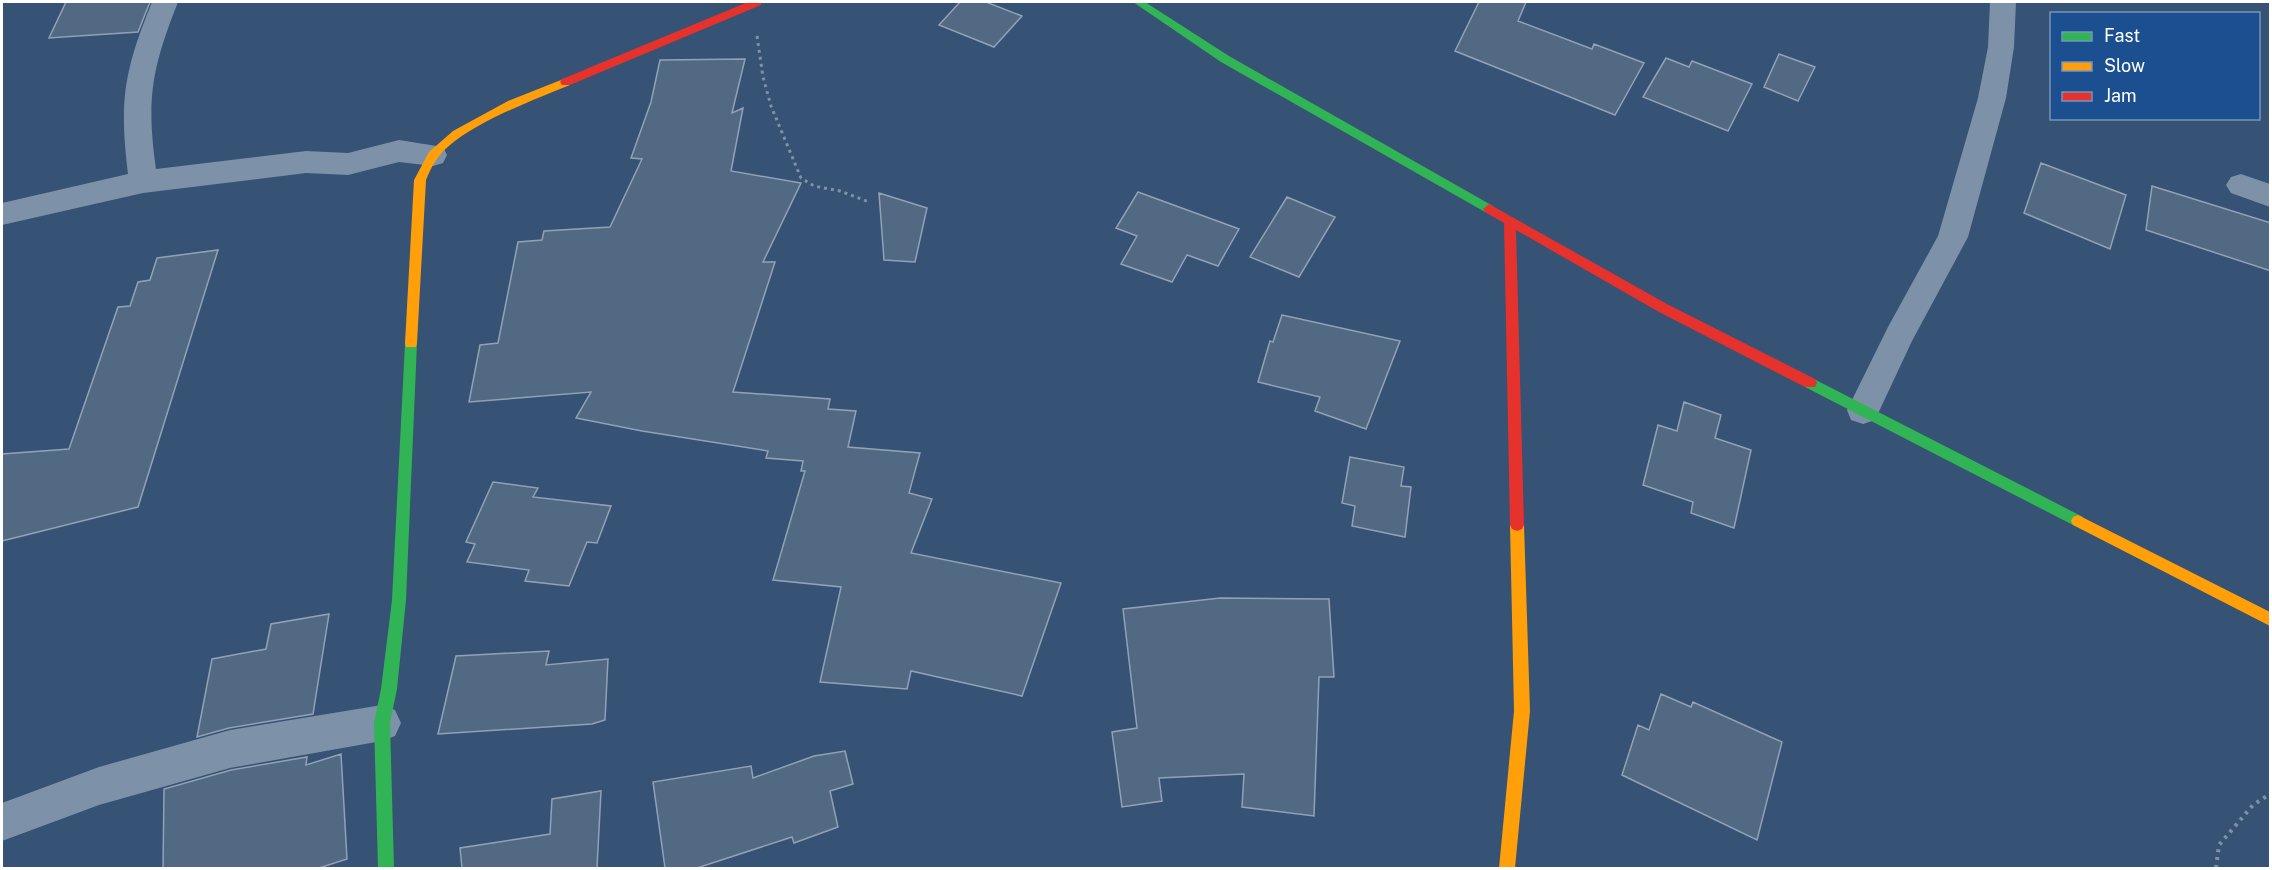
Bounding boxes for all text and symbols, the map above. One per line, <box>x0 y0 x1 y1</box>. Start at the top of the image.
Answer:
legend <box>2050 12 2260 120</box>
text: Fast <box>2104 25 2140 46</box>
text: Slow <box>2104 55 2145 76</box>
text: Jam <box>2104 85 2137 106</box>

